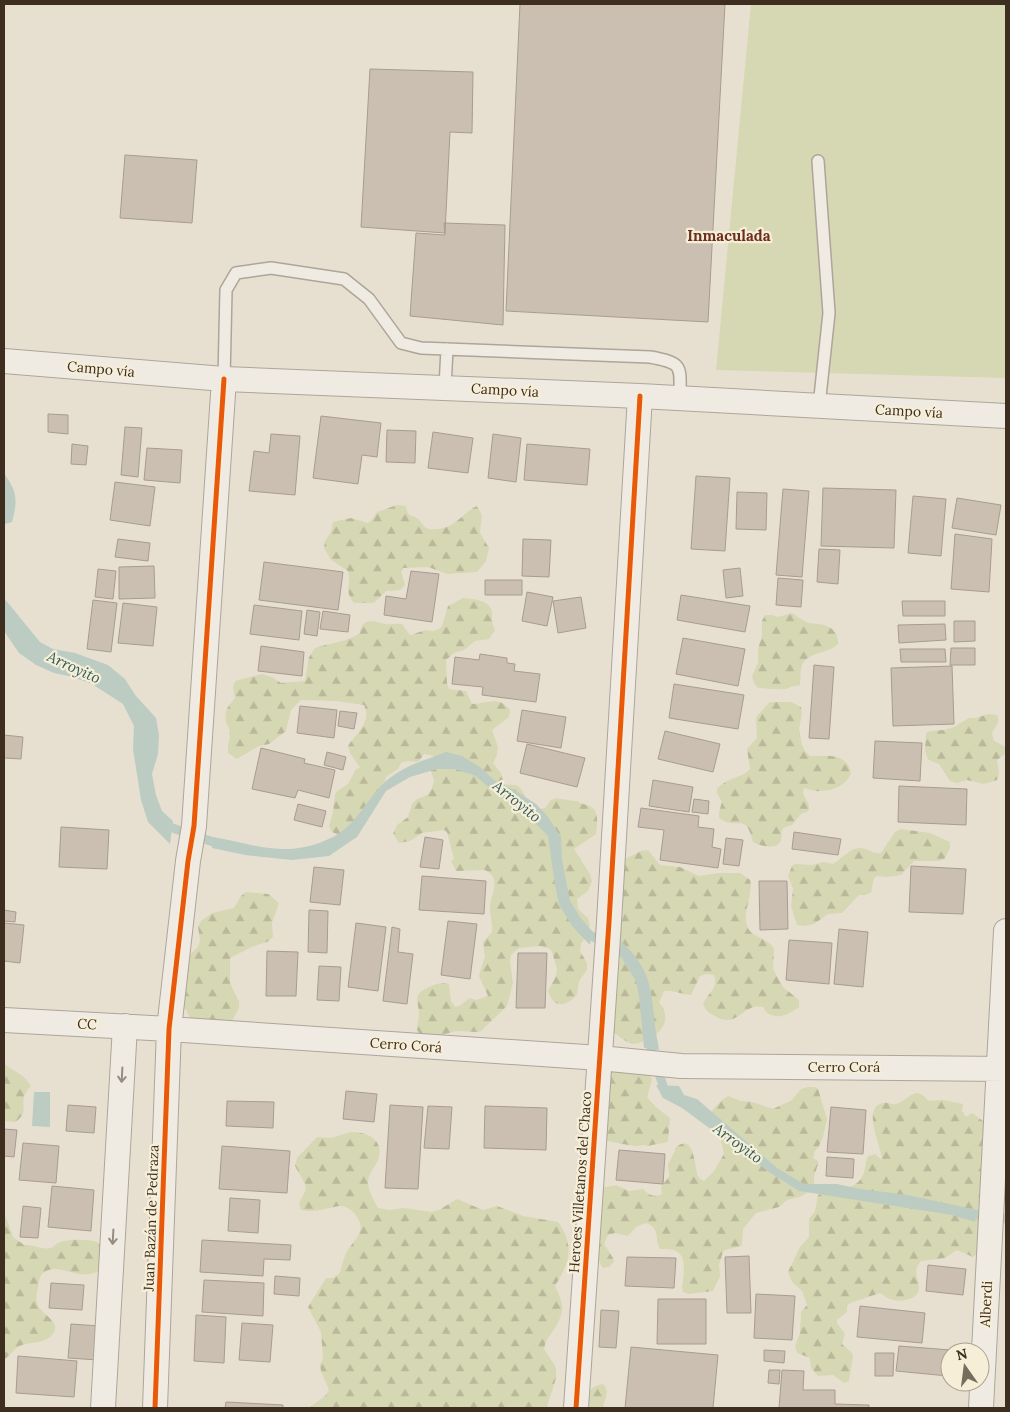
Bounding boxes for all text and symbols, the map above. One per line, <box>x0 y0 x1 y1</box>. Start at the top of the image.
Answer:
district label: Inmaculada <box>687 226 771 245</box>
street label: Campo vía <box>66 357 136 381</box>
street label: Campo vía <box>471 379 539 401</box>
street label: Campo vía <box>875 400 943 422</box>
water label: Arroyito <box>43 646 104 688</box>
water label: Arroyito <box>488 775 545 826</box>
street label: CC <box>77 1015 97 1034</box>
street label: Cerro Corá <box>369 1033 443 1057</box>
street label: Cerro Corá <box>808 1058 880 1076</box>
one-way arrow <box>117 1067 126 1083</box>
street label: Heroes Villetanos del Chaco <box>565 1091 595 1273</box>
water label: Arroyito <box>709 1118 767 1167</box>
street label: Juan Bazán de Pedraza <box>139 1144 163 1293</box>
one-way arrow <box>108 1229 117 1245</box>
street label: Alberdi <box>976 1280 996 1329</box>
north arrow <box>940 1342 990 1392</box>
text: N <box>954 1344 969 1364</box>

